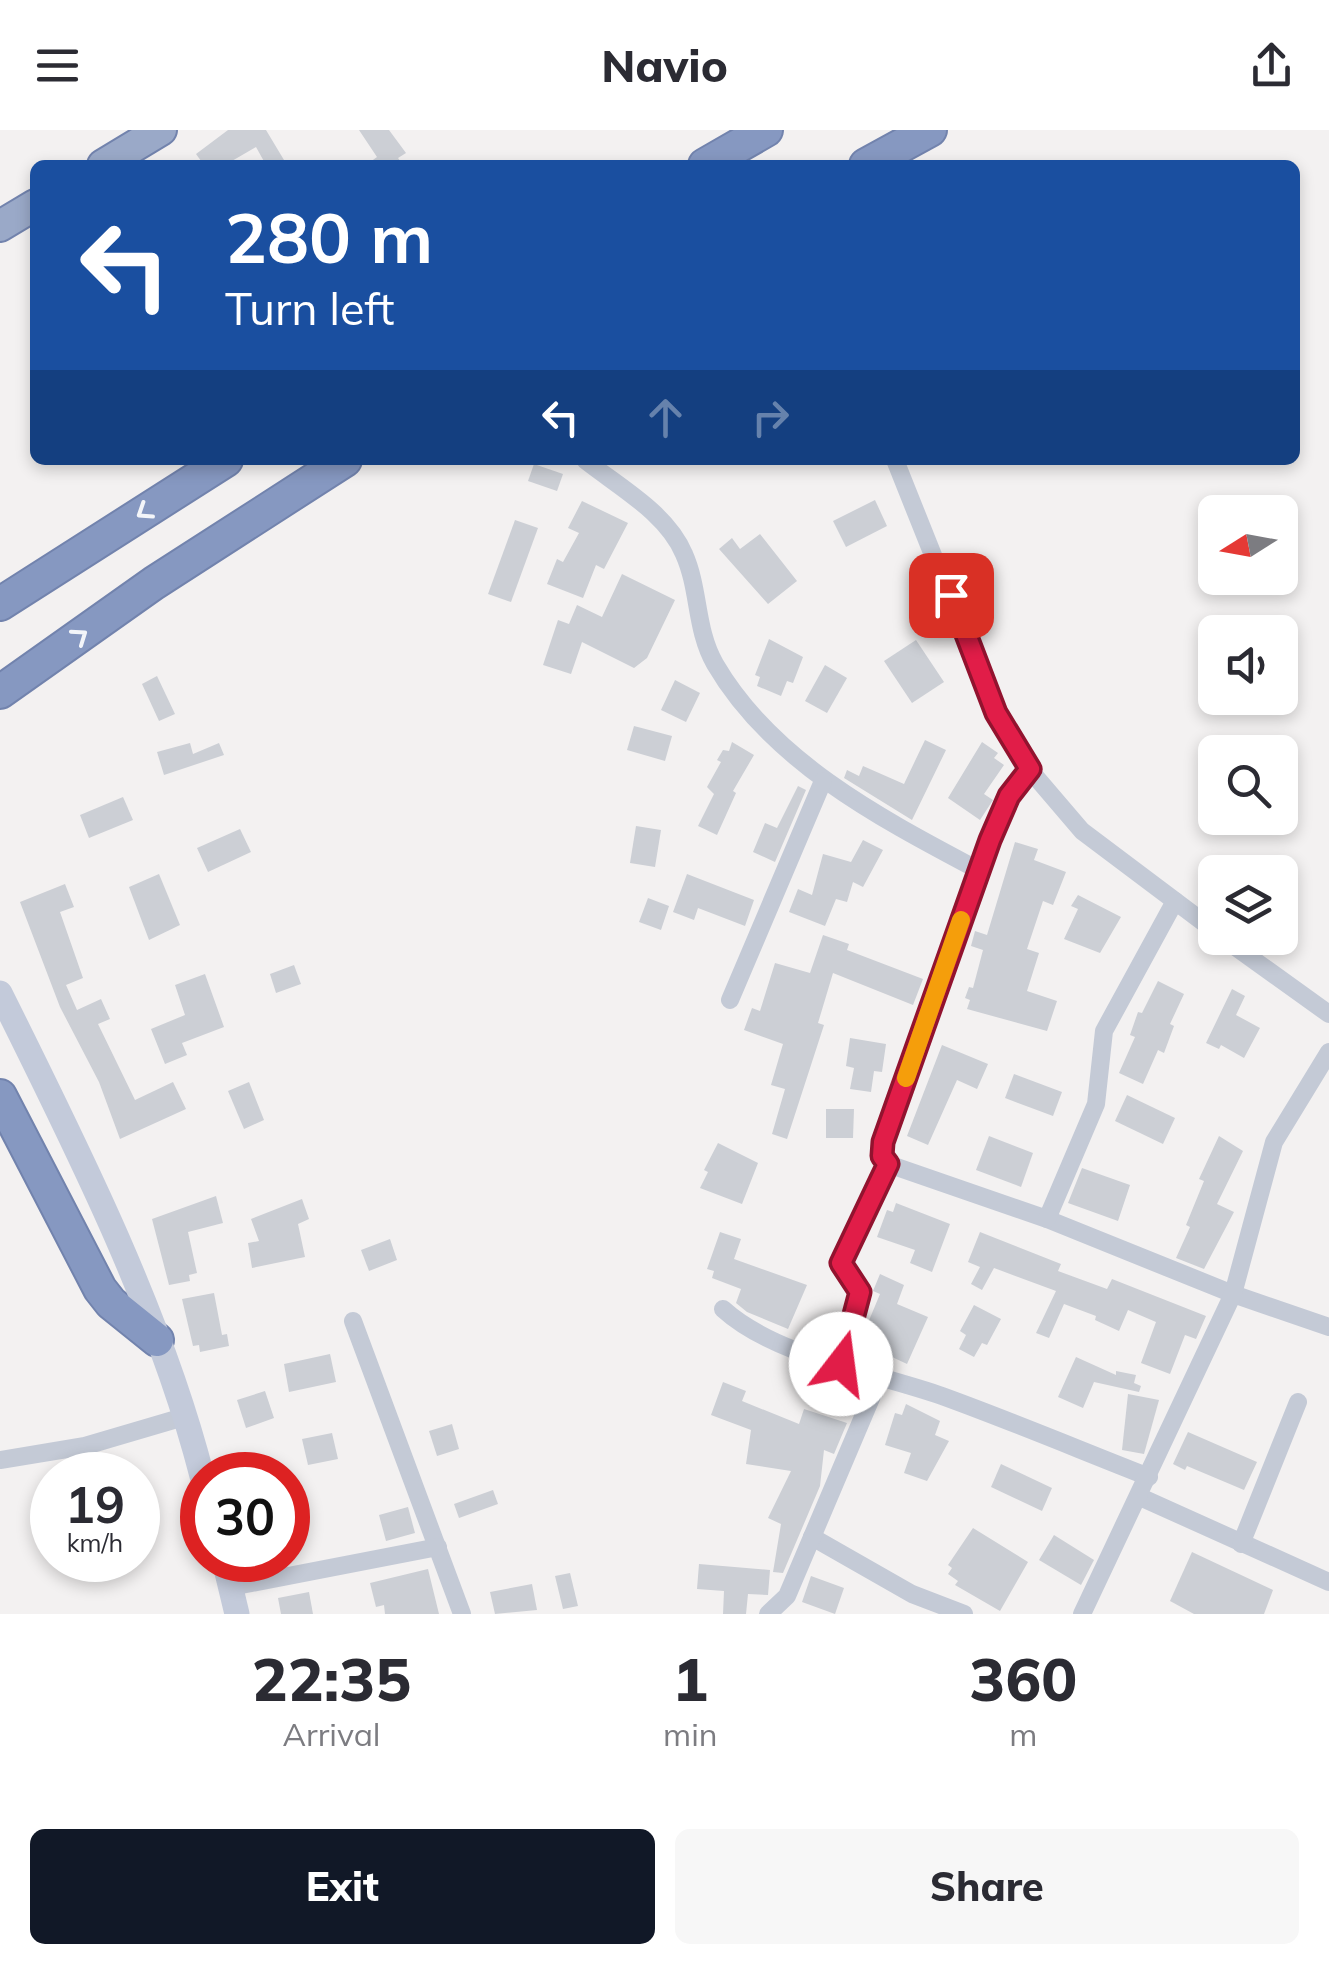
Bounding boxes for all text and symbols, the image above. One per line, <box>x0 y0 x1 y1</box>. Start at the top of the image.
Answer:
text: Navio <box>601 37 728 93</box>
icon: menu <box>30 38 85 93</box>
icon: share <box>1244 38 1299 93</box>
text: 280 m <box>225 193 433 281</box>
icon: left <box>60 200 190 330</box>
text: Turn left <box>225 280 394 336</box>
icon: left <box>533 390 588 445</box>
icon: ahead <box>638 390 693 445</box>
icon: right <box>743 390 798 445</box>
north arrow <box>1198 495 1298 595</box>
map controls <box>1198 495 1298 955</box>
one-way arrow <box>136 500 154 519</box>
pin <box>909 553 994 638</box>
icon: arrive <box>924 568 979 623</box>
button: sound <box>1198 615 1298 715</box>
one-way arrow <box>68 630 87 648</box>
button: search <box>1198 735 1298 835</box>
button: layers <box>1198 855 1298 955</box>
position arrow <box>789 1312 893 1416</box>
speed limit sign: 30 <box>180 1452 310 1582</box>
text: 19 <box>65 1473 125 1536</box>
text: km/h <box>67 1527 123 1558</box>
text: 22:35 <box>252 1641 411 1716</box>
text: 1 <box>672 1641 708 1716</box>
text: 360 <box>969 1641 1077 1716</box>
text: Arrival <box>283 1714 380 1754</box>
text: min <box>663 1714 718 1754</box>
text: m <box>1009 1714 1037 1754</box>
button: Exit <box>30 1829 655 1944</box>
button: Share <box>675 1829 1299 1944</box>

